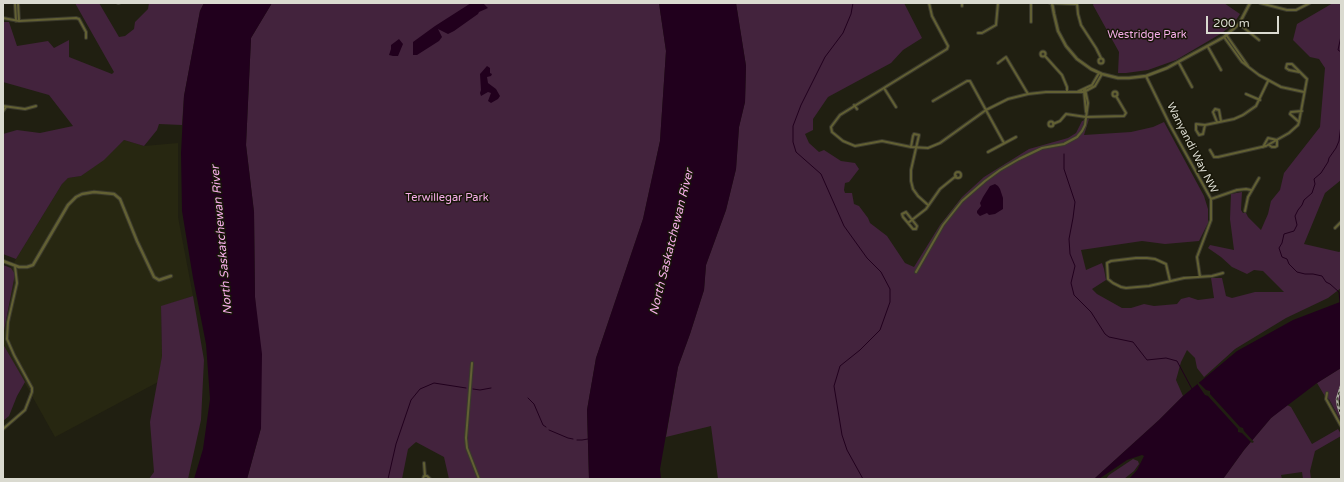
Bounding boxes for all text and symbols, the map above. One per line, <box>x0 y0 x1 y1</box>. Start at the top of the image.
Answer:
scale bar <box>1208 8 1281 34</box>
text: 200 m <box>1213 16 1250 30</box>
park label: Westridge Park <box>1107 28 1187 42</box>
street label: Wanyandi Way NW <box>1163 100 1221 196</box>
water label: North Saskatchewan River <box>208 165 236 315</box>
water label: North Saskatchewan River <box>647 167 697 317</box>
park label: Terwillegar Park <box>405 191 489 205</box>

